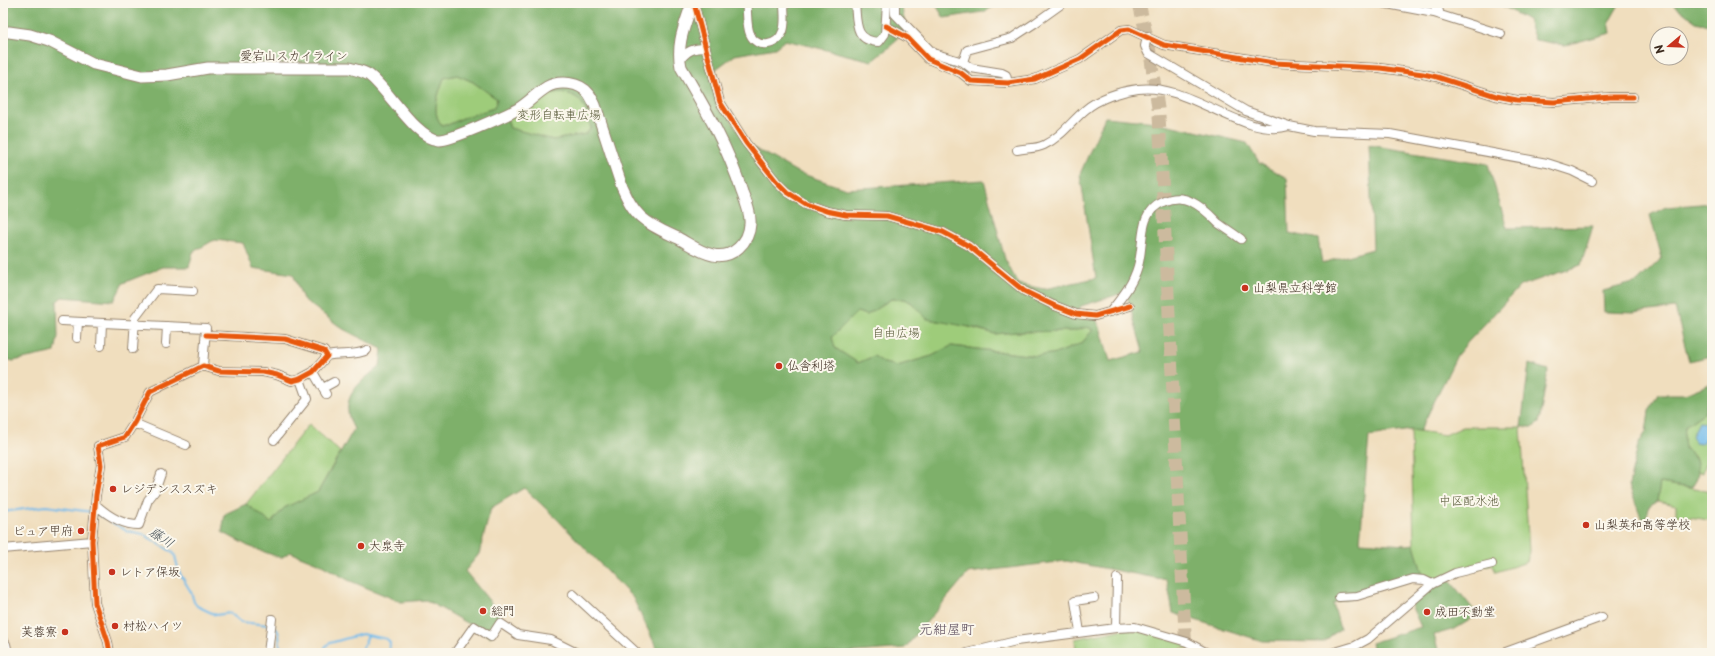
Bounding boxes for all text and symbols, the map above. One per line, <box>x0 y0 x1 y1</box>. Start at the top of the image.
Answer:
north arrow <box>1649 26 1689 66</box>
text: N <box>1650 42 1669 56</box>
street label: 愛宕山スカイライン <box>240 46 348 64</box>
park label: 変形自転車広場 <box>517 105 601 123</box>
place label: 山梨県立科学館 <box>1253 278 1337 296</box>
marker: 山梨県立科学館 <box>1240 283 1250 293</box>
park label: 自由広場 <box>872 323 920 341</box>
place label: 仏舎利塔 <box>787 356 835 374</box>
marker: 仏舎利塔 <box>774 361 784 371</box>
place label: レジデンススズキ <box>121 479 217 497</box>
marker: レジデンススズキ <box>108 484 118 494</box>
park label: 中区配水池 <box>1439 491 1499 509</box>
place label: 山梨英和高等学校 <box>1594 515 1690 533</box>
marker: 山梨英和高等学校 <box>1581 520 1591 530</box>
place label: ピュア甲府 <box>13 521 73 539</box>
water label: 藤川 <box>146 521 178 552</box>
marker: ピュア甲府 <box>76 526 86 536</box>
place label: 大泉寺 <box>369 536 405 554</box>
marker: 大泉寺 <box>356 541 366 551</box>
place label: レトア保坂 <box>120 562 180 580</box>
marker: レトア保坂 <box>107 567 117 577</box>
place label: 総門 <box>491 601 515 619</box>
place label: 成田不動堂 <box>1435 602 1495 620</box>
marker: 総門 <box>478 606 488 616</box>
marker: 成田不動堂 <box>1422 607 1432 617</box>
place label: 村松ハイツ <box>123 616 183 634</box>
district label: 元紺屋町 <box>919 618 975 639</box>
marker: 村松ハイツ <box>110 621 120 631</box>
place label: 芙蓉寮 <box>21 622 57 640</box>
marker: 芙蓉寮 <box>60 627 70 637</box>

